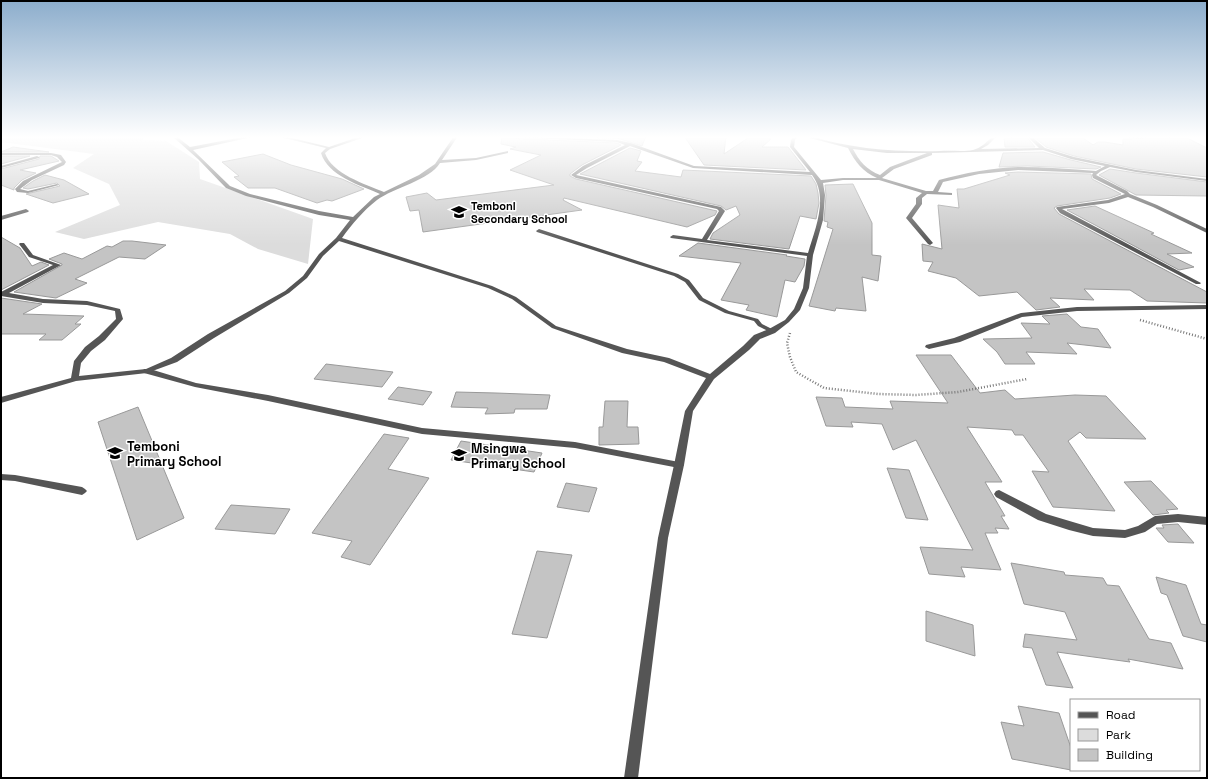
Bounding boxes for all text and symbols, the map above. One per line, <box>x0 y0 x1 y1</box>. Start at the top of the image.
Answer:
place label: Temboni Secondary School <box>471 199 568 226</box>
school or university icon: Temboni Secondary School <box>450 203 468 221</box>
place label: Temboni Primary School <box>127 438 221 470</box>
place label: Msingwa Primary School <box>471 440 565 472</box>
school or university icon: Temboni Primary School <box>106 444 124 462</box>
school or university icon: Msingwa Primary School <box>450 446 468 464</box>
legend <box>1070 699 1200 771</box>
text: Road <box>1106 707 1135 723</box>
text: Park <box>1106 727 1131 743</box>
text: Building <box>1106 747 1153 763</box>

